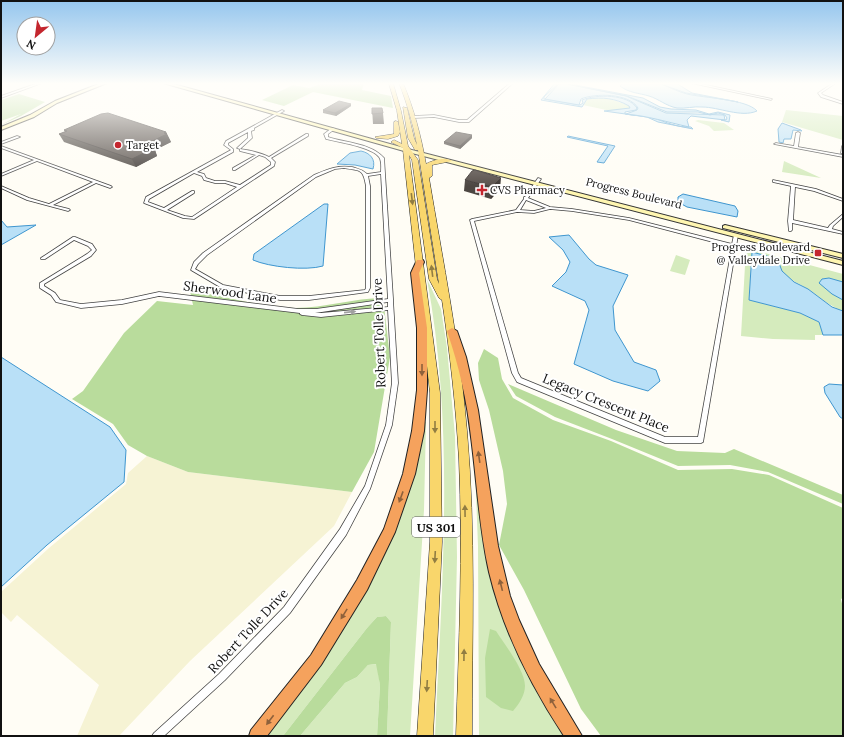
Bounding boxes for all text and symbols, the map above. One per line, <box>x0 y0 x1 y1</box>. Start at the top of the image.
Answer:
north arrow <box>16 16 56 56</box>
text: N <box>24 36 38 53</box>
place label: Target <box>126 138 160 152</box>
marker: Target <box>113 140 123 150</box>
street label: Progress Boulevard <box>584 174 684 212</box>
place label: CVS Pharmacy <box>490 183 565 197</box>
marker: CVS Pharmacy <box>477 185 487 195</box>
one-way arrow <box>409 193 415 205</box>
place label: Progress Boulevard @ Valleydale Drive <box>711 240 810 267</box>
marker: Progress Boulevard @ Valleydale Drive <box>813 248 823 258</box>
one-way arrow <box>429 265 435 277</box>
street label: Sherwood Lane <box>182 277 278 307</box>
street label: Robert Tolle Drive <box>369 278 389 388</box>
one-way arrow <box>344 308 356 315</box>
one-way arrow <box>419 364 425 377</box>
street label: Legacy Crescent Place <box>540 370 672 436</box>
one-way arrow <box>432 421 438 434</box>
one-way arrow <box>476 451 482 463</box>
one-way arrow <box>398 492 404 504</box>
one-way arrow <box>462 504 468 517</box>
road number: US 301 <box>412 517 460 537</box>
one-way arrow <box>431 551 438 563</box>
one-way arrow <box>498 579 504 591</box>
street label: Robert Tolle Drive <box>204 585 292 677</box>
one-way arrow <box>341 608 348 620</box>
one-way arrow <box>461 649 468 661</box>
one-way arrow <box>424 680 431 692</box>
one-way arrow <box>550 697 557 709</box>
one-way arrow <box>265 714 274 725</box>

